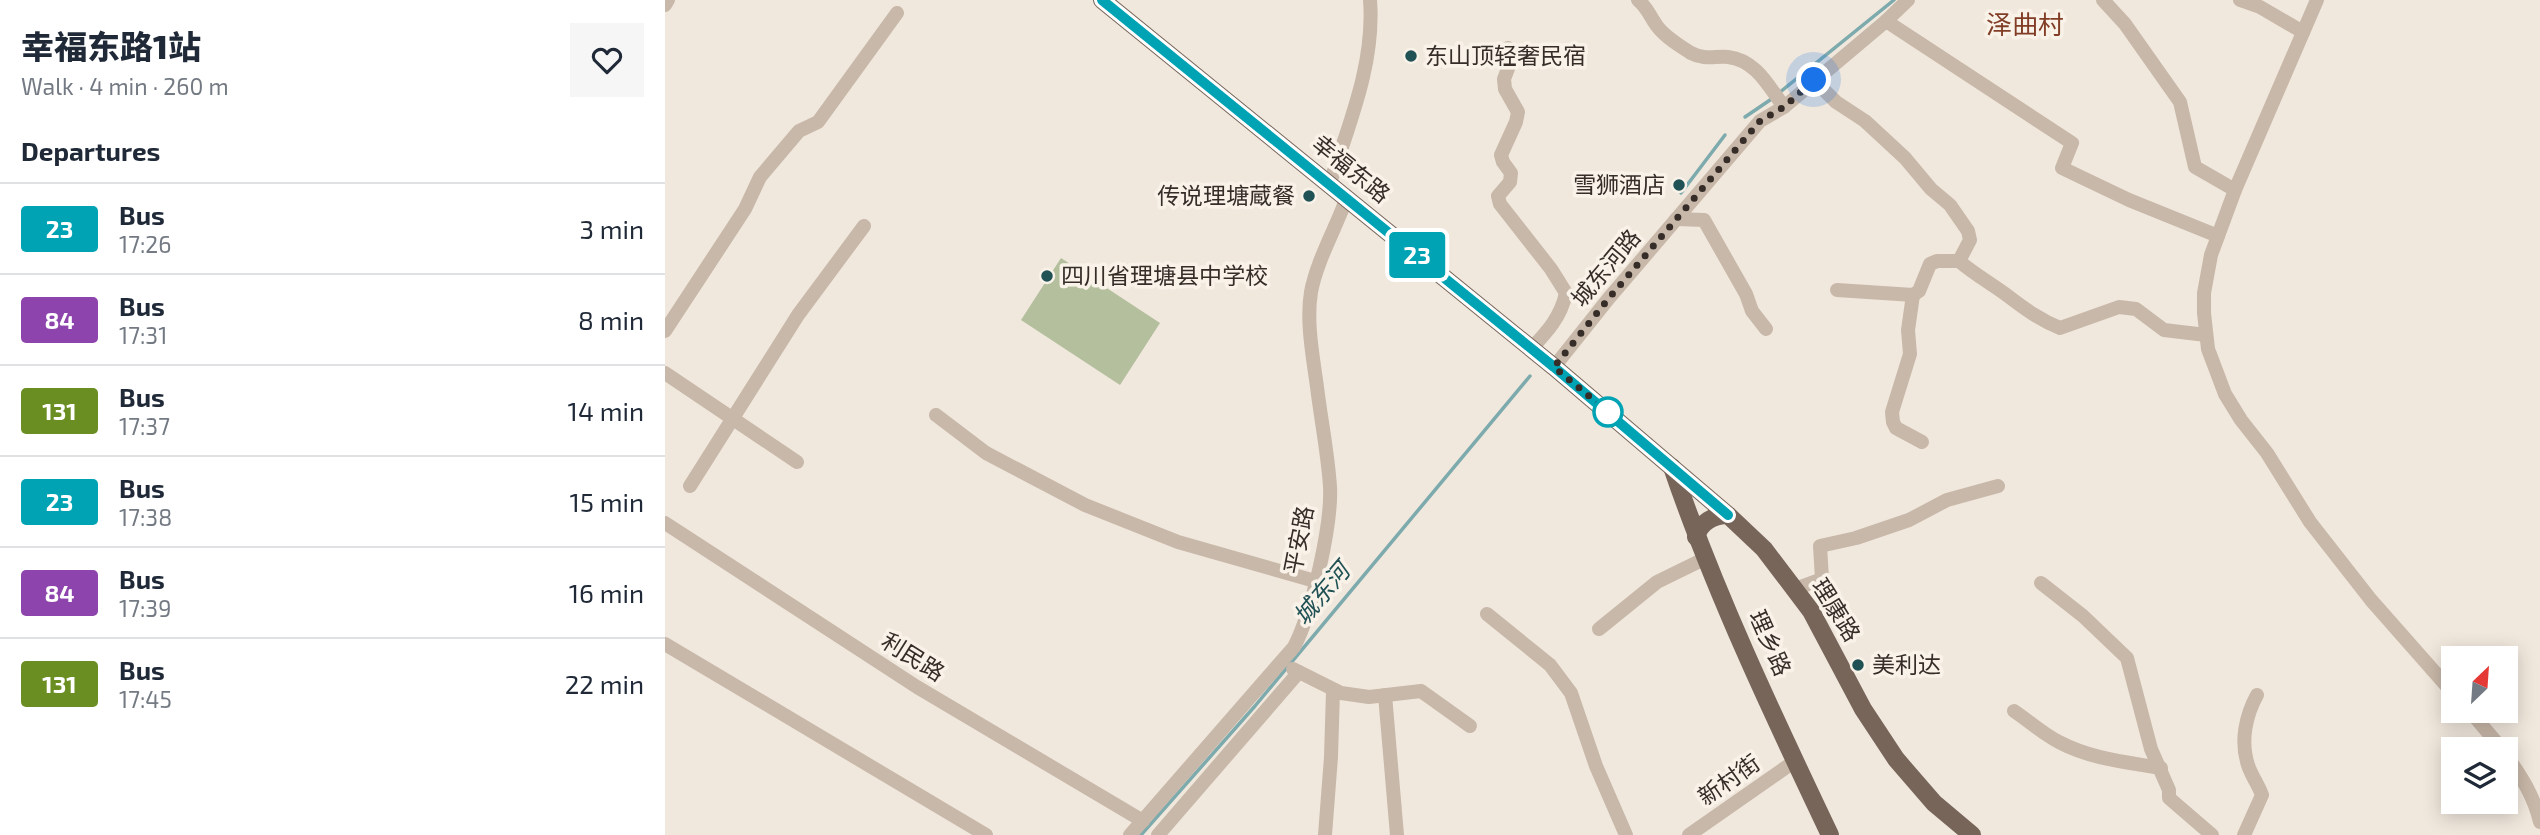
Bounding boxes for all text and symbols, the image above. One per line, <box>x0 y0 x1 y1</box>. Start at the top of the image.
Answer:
district label: 泽曲村 <box>1986 8 2064 39</box>
button: heart <box>570 23 644 97</box>
text: 幸福东路1站 <box>21 26 201 66</box>
place label: 东山顶轻奢民宿 <box>1425 41 1586 69</box>
marker: 东山顶轻奢民宿 <box>1403 48 1419 64</box>
your location <box>1796 62 1831 97</box>
text: Walk · 4 min · 260 m <box>21 72 229 100</box>
street label: 幸福东路 <box>1307 128 1396 208</box>
text: Departures <box>21 135 160 166</box>
place label: 雪狮酒店 <box>1573 170 1665 198</box>
marker: 雪狮酒店 <box>1671 177 1687 193</box>
place label: 传说理塘蔵餐 <box>1157 181 1295 209</box>
marker: 传说理塘蔵餐 <box>1301 188 1317 204</box>
text: Bus <box>119 199 165 230</box>
text: 3 min <box>579 213 644 244</box>
text: 23 <box>46 214 73 243</box>
street label: 城东河路 <box>1565 223 1646 312</box>
text: 17:26 <box>119 230 171 258</box>
line badge: 23 <box>1385 232 1449 278</box>
text: 23 <box>1403 240 1431 269</box>
place label: 四川省理塘县中学校 <box>1061 261 1268 289</box>
marker: 四川省理塘县中学校 <box>1039 268 1055 284</box>
text: Bus <box>119 290 165 321</box>
text: 8 min <box>578 304 644 335</box>
text: 84 <box>44 305 75 334</box>
text: 17:31 <box>119 321 167 349</box>
text: Bus <box>119 381 165 412</box>
text: 14 min <box>568 395 644 426</box>
text: 131 <box>42 396 77 425</box>
unlabelled marker <box>1593 397 1623 427</box>
text: 17:37 <box>119 412 170 440</box>
text: Bus <box>119 472 165 503</box>
text: 15 min <box>570 486 644 517</box>
text: 23 <box>46 487 73 516</box>
text: 17:38 <box>119 503 172 531</box>
street label: 平安路 <box>1278 503 1318 576</box>
water label: 城东河 <box>1287 553 1358 630</box>
text: Bus <box>119 563 165 594</box>
street label: 理康路 <box>1807 573 1867 646</box>
text: 16 min <box>569 577 644 608</box>
text: 84 <box>44 578 75 607</box>
text: 17:39 <box>119 594 171 622</box>
street label: 理乡路 <box>1744 605 1798 680</box>
street label: 利民路 <box>877 626 950 686</box>
north arrow <box>2441 646 2518 723</box>
map controls <box>2441 646 2518 814</box>
place label: 美利达 <box>1872 650 1941 678</box>
text: Bus <box>119 654 165 685</box>
marker: 美利达 <box>1850 657 1866 673</box>
text: 22 min <box>565 668 644 699</box>
text: 131 <box>42 669 77 698</box>
text: 17:45 <box>119 685 172 713</box>
button: layers <box>2441 737 2518 814</box>
street label: 新村街 <box>1692 748 1765 810</box>

